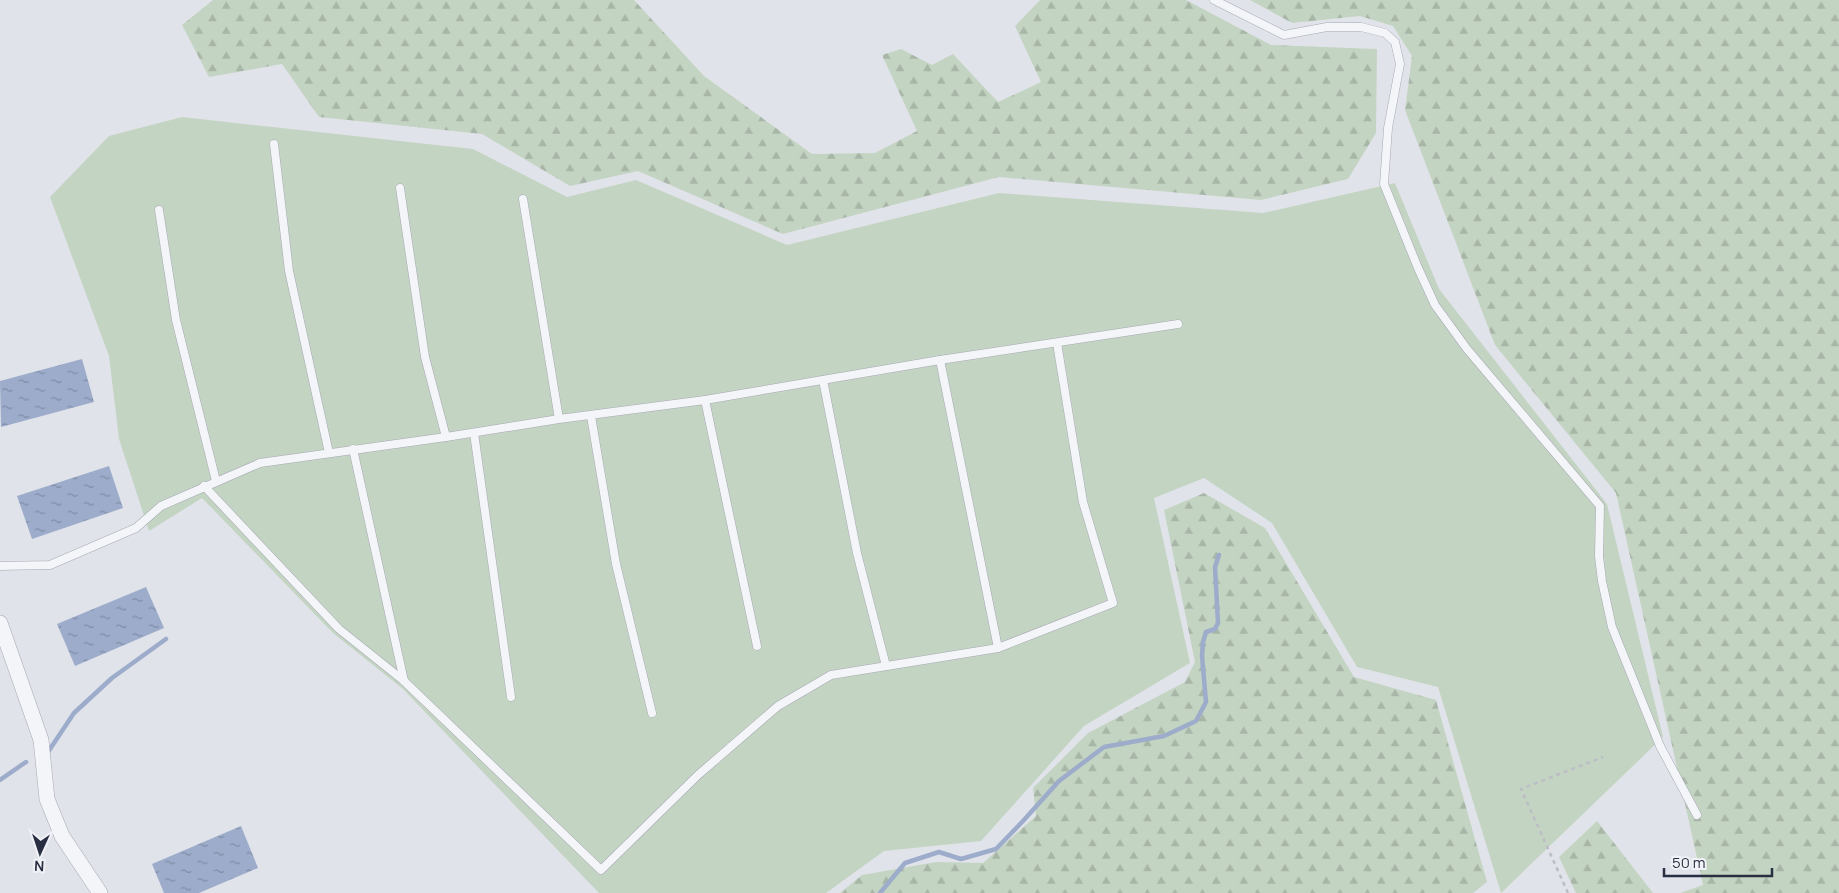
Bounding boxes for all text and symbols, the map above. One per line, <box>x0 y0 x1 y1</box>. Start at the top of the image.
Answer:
north arrow <box>15 828 65 878</box>
scale bar <box>1664 846 1772 878</box>
text: 50 m <box>1672 852 1706 873</box>
text: N <box>34 857 45 876</box>

